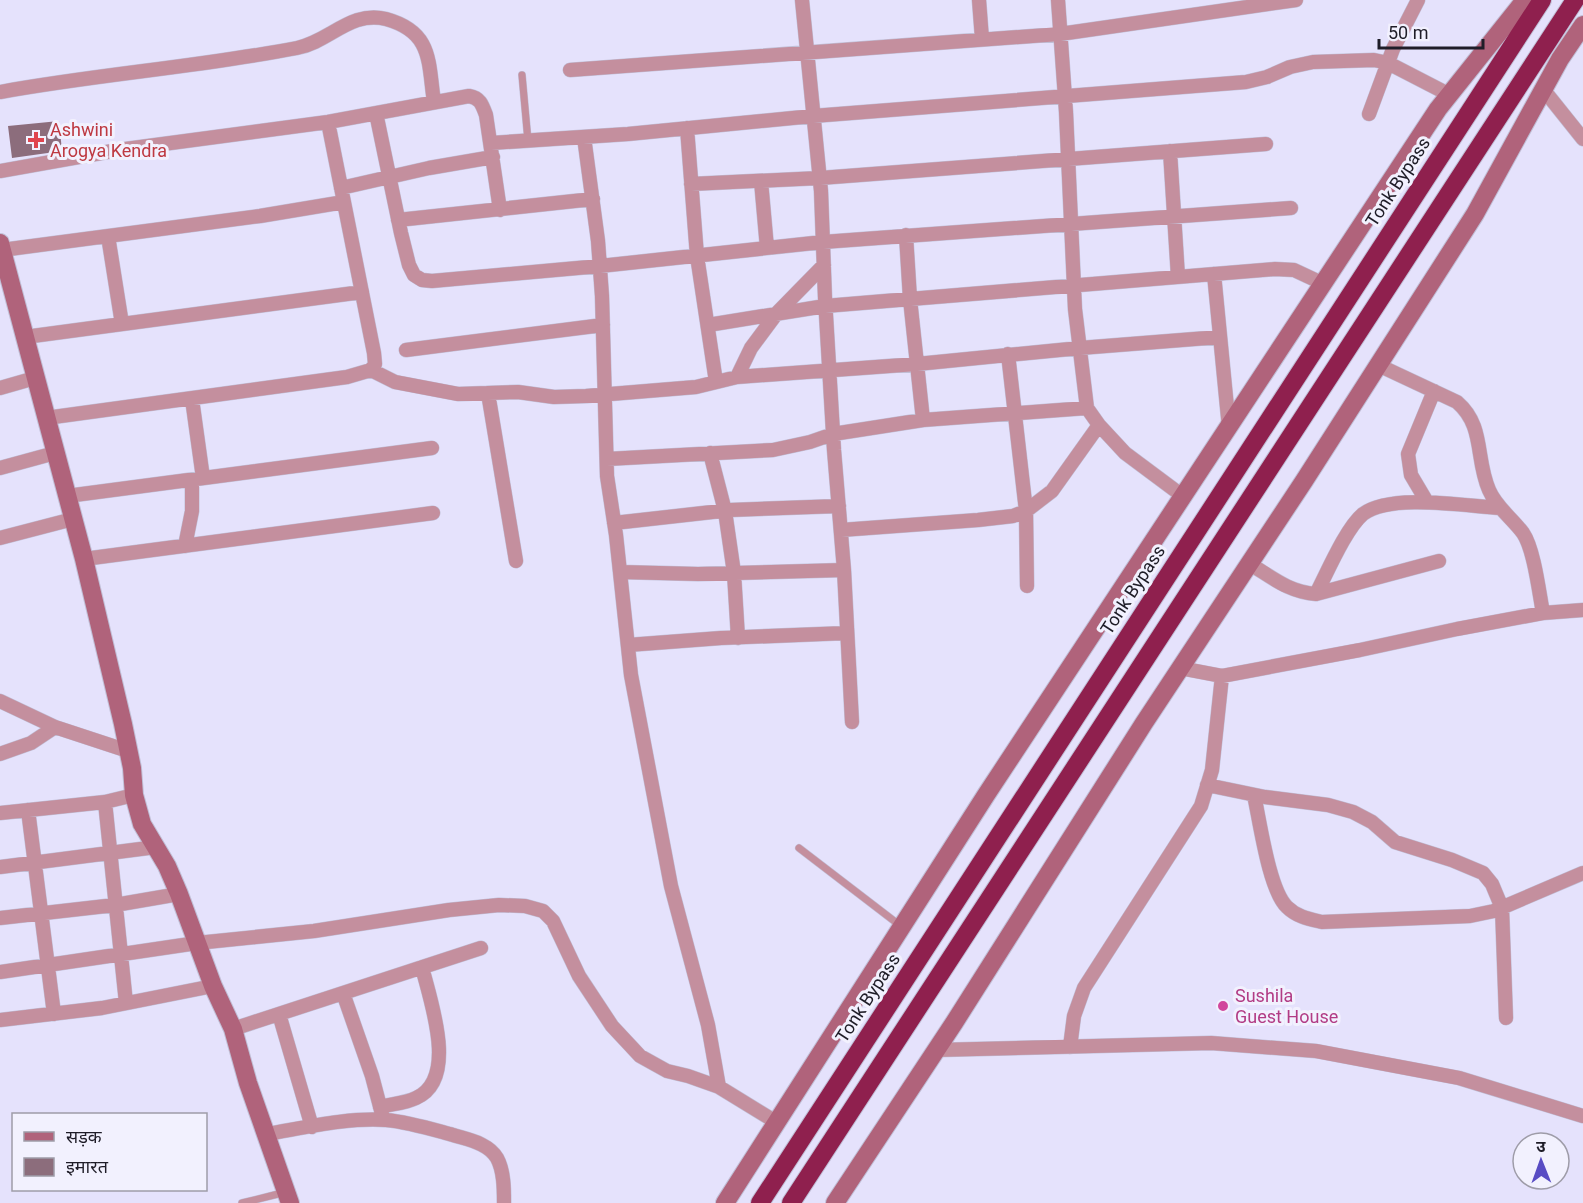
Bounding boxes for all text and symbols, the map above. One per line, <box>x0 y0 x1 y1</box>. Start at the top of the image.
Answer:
scale bar <box>1379 12 1482 50</box>
text: 50 m <box>1388 22 1428 43</box>
place label: Ashwini Arogya Kendra <box>50 119 167 161</box>
marker: Ashwini Arogya Kendra <box>27 131 45 149</box>
street label: Tonk Bypass <box>1361 133 1434 230</box>
street label: Tonk Bypass <box>1096 541 1169 638</box>
street label: Tonk Bypass <box>831 949 904 1046</box>
place label: Sushila Guest House <box>1235 985 1338 1027</box>
marker: Sushila Guest House <box>1216 999 1230 1013</box>
legend <box>12 1113 207 1191</box>
text: सड़क <box>66 1126 103 1147</box>
north arrow <box>1511 1131 1571 1191</box>
text: उ <box>1536 1137 1546 1156</box>
text: इमारत <box>66 1156 109 1177</box>

